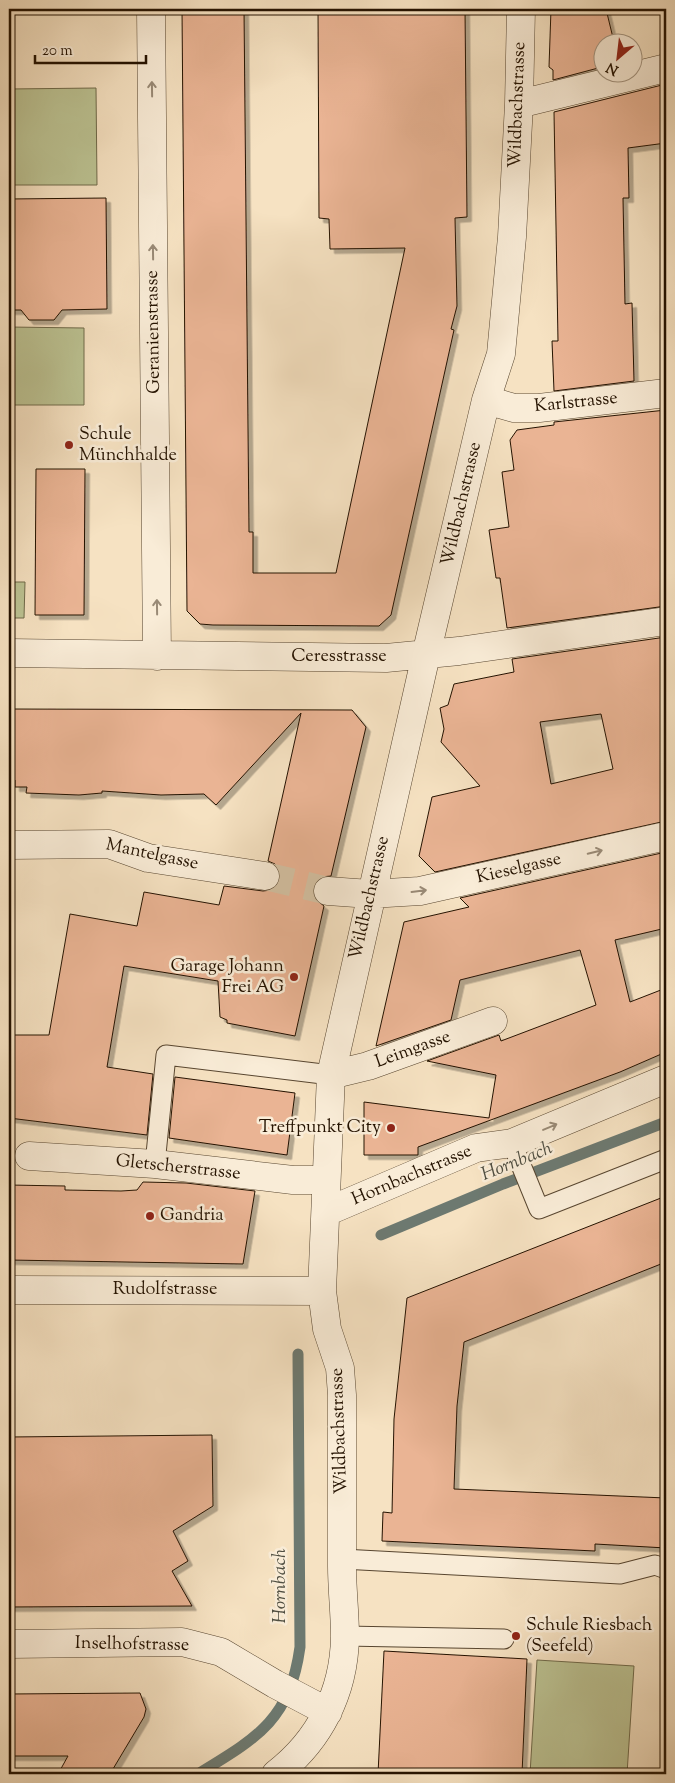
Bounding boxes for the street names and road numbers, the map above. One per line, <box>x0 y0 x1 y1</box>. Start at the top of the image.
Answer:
street label: Wildbachstrasse <box>503 41 533 169</box>
street label: Geranienstrasse <box>140 270 168 394</box>
street label: Karlstrasse <box>533 386 619 420</box>
street label: Wildbachstrasse <box>435 439 489 569</box>
street label: Ceresstrasse <box>291 644 387 670</box>
street label: Mantelgasse <box>103 832 201 878</box>
street label: Wildbachstrasse <box>343 833 397 963</box>
street label: Kieselgasse <box>474 847 564 891</box>
street label: Leimgasse <box>372 1024 454 1076</box>
street label: Hornbachstrasse <box>348 1139 476 1213</box>
street label: Gletscherstrasse <box>114 1149 242 1187</box>
street label: Rudolfstrasse <box>113 1277 217 1303</box>
street label: Wildbachstrasse <box>325 1367 355 1495</box>
street label: Inselhofstrasse <box>75 1631 189 1659</box>

